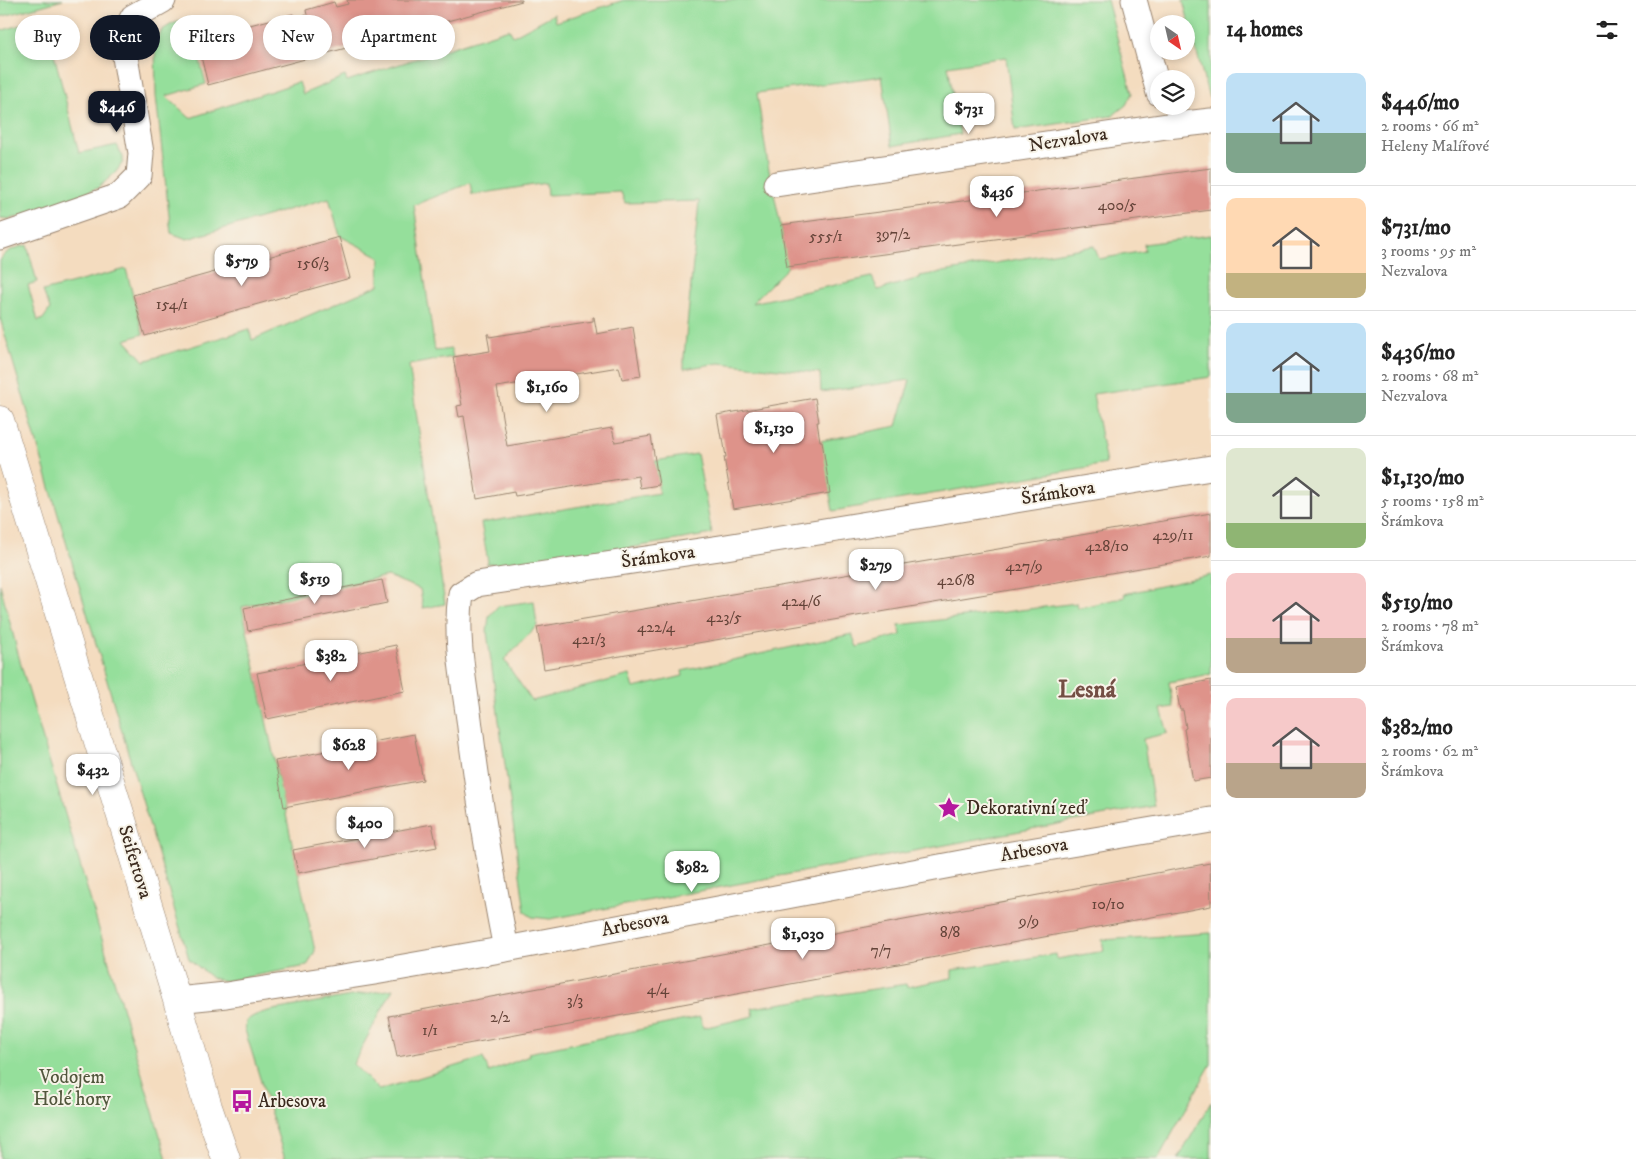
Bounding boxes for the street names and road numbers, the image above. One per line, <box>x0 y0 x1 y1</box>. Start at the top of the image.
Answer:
street label: Nezvalova <box>1027 122 1109 158</box>
street label: Šrámkova <box>1019 474 1096 510</box>
street label: Šrámkova <box>619 538 696 574</box>
street label: Seifertova <box>113 823 157 901</box>
street label: Arbesova <box>999 833 1069 867</box>
street label: Arbesova <box>599 906 671 942</box>

